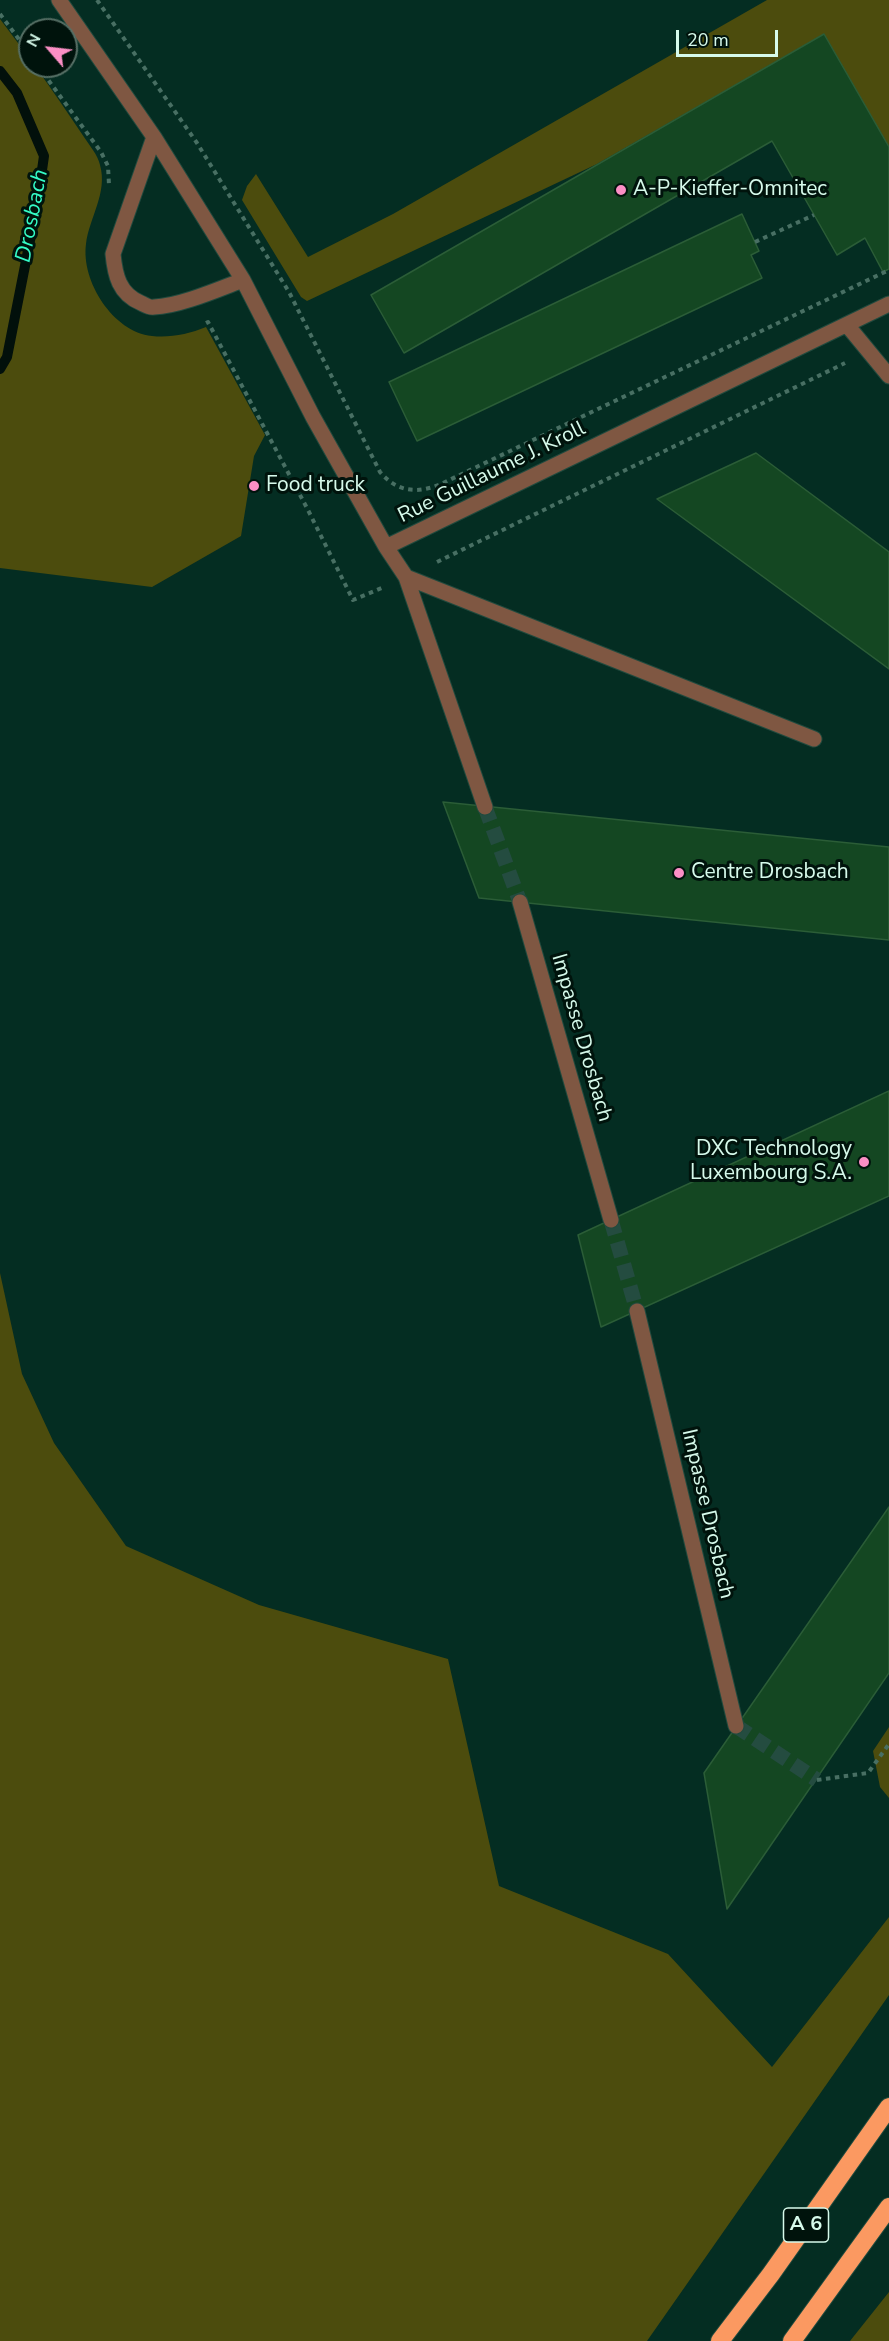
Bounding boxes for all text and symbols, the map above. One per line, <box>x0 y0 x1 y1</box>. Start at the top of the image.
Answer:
north arrow <box>18 18 78 78</box>
scale bar <box>679 18 781 56</box>
text: 20 m <box>687 28 729 52</box>
text: N <box>21 30 46 51</box>
water label: Drosbach <box>11 167 55 265</box>
place label: A-P-Kieffer-Omnitec <box>633 177 827 203</box>
marker: A-P-Kieffer-Omnitec <box>614 183 628 197</box>
street label: Rue Guillaume J. Kroll <box>394 417 590 529</box>
place label: Food truck <box>266 473 365 499</box>
marker: Food truck <box>247 479 261 493</box>
place label: Centre Drosbach <box>691 860 849 886</box>
marker: Centre Drosbach <box>672 866 686 880</box>
street label: Impasse Drosbach <box>545 951 617 1125</box>
place label: DXC Technology Luxembourg S.A. <box>690 1137 852 1187</box>
marker: DXC Technology Luxembourg S.A. <box>857 1155 871 1169</box>
street label: Impasse Drosbach <box>675 1427 739 1601</box>
road number: A 6 <box>784 2208 828 2242</box>

